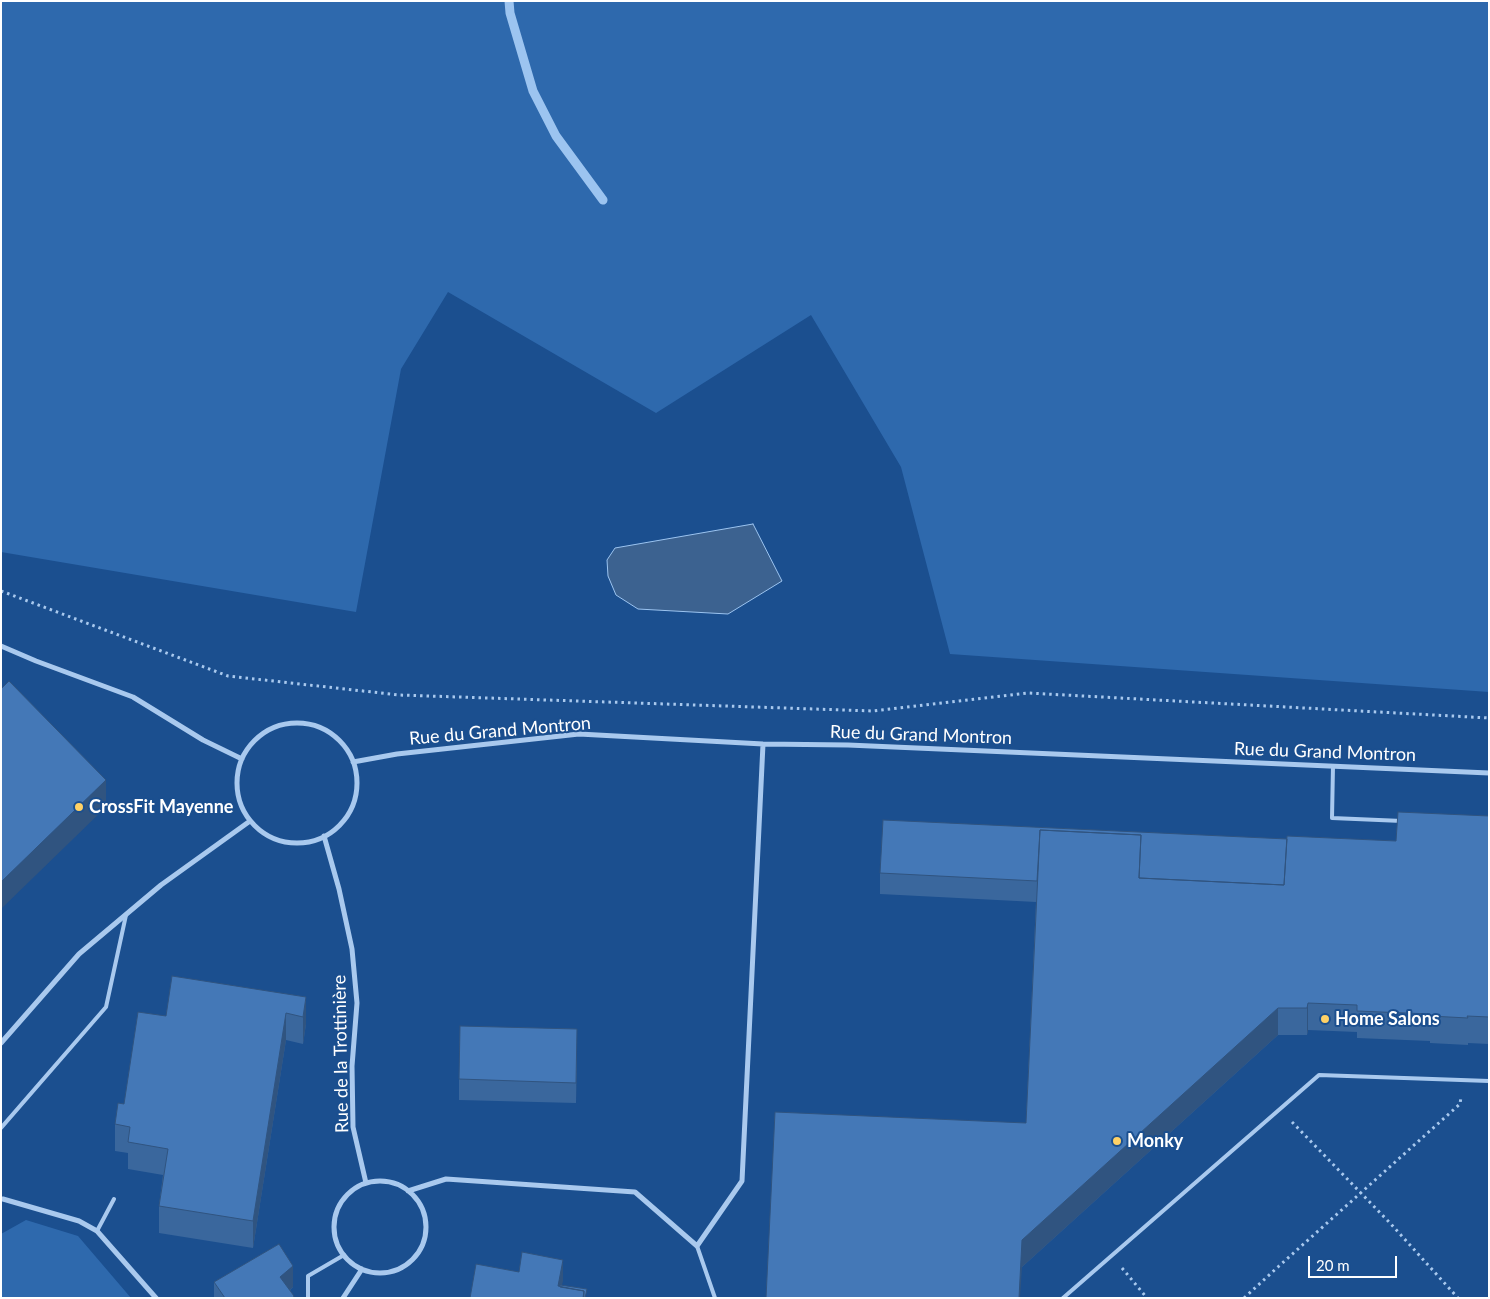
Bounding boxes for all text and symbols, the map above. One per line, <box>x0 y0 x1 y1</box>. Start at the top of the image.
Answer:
street label: Rue du Grand Montron <box>408 712 592 750</box>
street label: Rue du Grand Montron <box>830 721 1012 749</box>
street label: Rue du Grand Montron <box>1234 738 1416 766</box>
place label: CrossFit Mayenne <box>89 796 233 818</box>
marker: CrossFit Mayenne <box>73 801 85 813</box>
street label: Rue de la Trottinière <box>329 975 353 1133</box>
place label: Home Salons <box>1335 1008 1440 1030</box>
marker: Home Salons <box>1319 1013 1331 1025</box>
place label: Monky <box>1127 1130 1183 1152</box>
marker: Monky <box>1111 1135 1123 1147</box>
scale bar <box>1310 1246 1399 1278</box>
text: 20 m <box>1316 1256 1350 1274</box>

